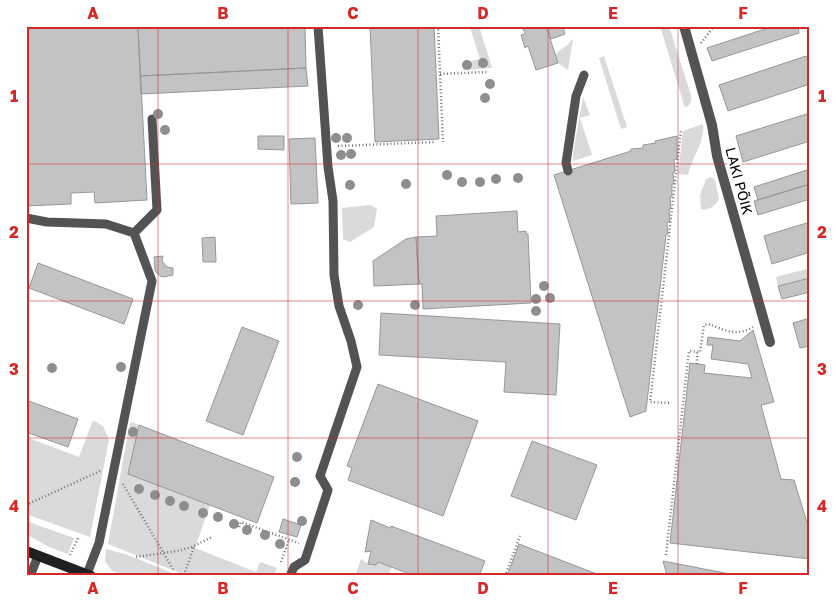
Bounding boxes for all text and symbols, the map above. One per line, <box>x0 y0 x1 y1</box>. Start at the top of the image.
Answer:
text: A <box>87 3 99 23</box>
text: B <box>217 3 229 23</box>
text: C <box>347 3 359 23</box>
text: D <box>477 3 489 23</box>
text: E <box>608 3 618 23</box>
text: F <box>738 3 748 23</box>
text: 1 <box>10 86 18 106</box>
text: 1 <box>818 86 826 106</box>
street label: LAKI PÕIK <box>722 145 757 217</box>
text: 2 <box>9 222 19 242</box>
text: 2 <box>817 222 827 242</box>
text: 3 <box>9 359 19 379</box>
text: 3 <box>817 359 827 379</box>
text: 4 <box>9 496 19 516</box>
text: 4 <box>817 496 827 516</box>
text: A <box>87 578 99 598</box>
text: B <box>217 578 229 598</box>
text: C <box>347 578 359 598</box>
text: D <box>477 578 489 598</box>
text: E <box>608 578 618 598</box>
text: F <box>738 578 748 598</box>

